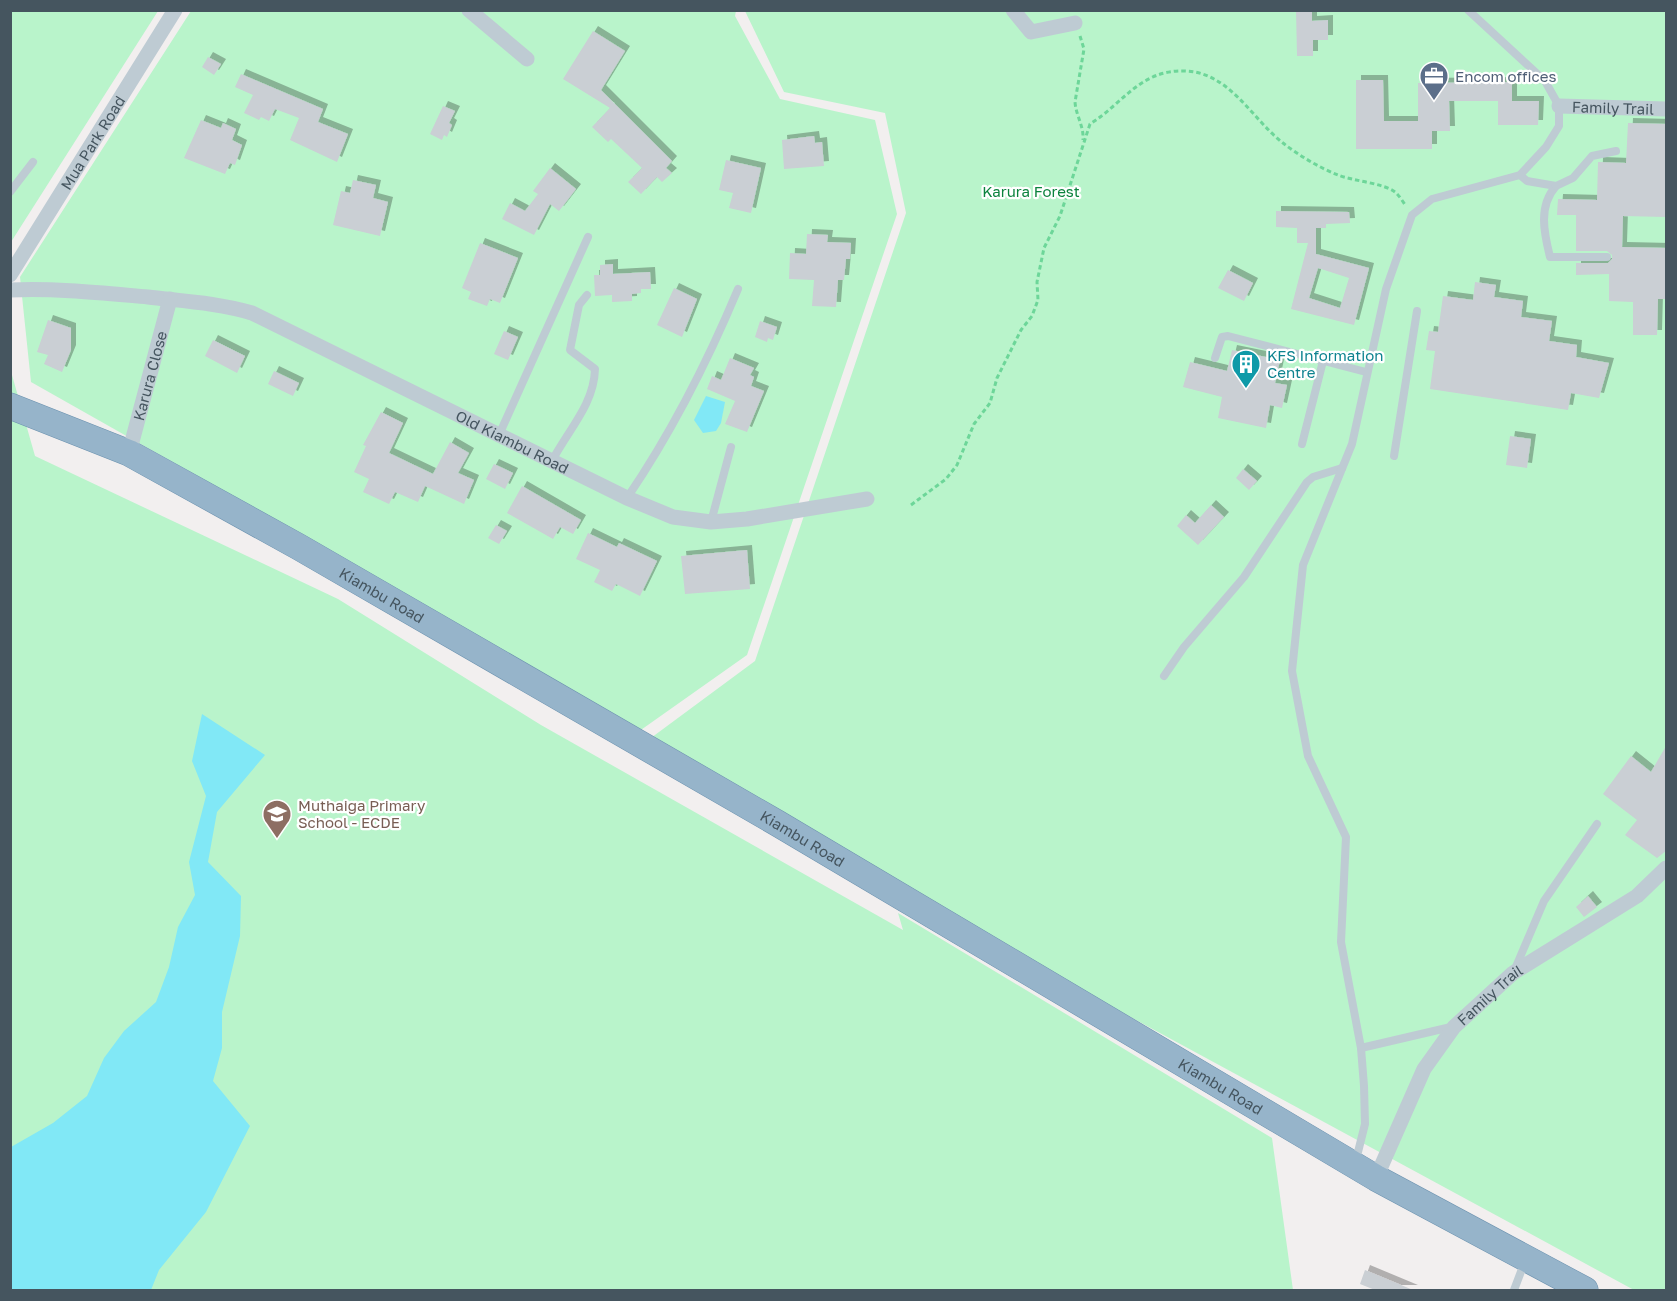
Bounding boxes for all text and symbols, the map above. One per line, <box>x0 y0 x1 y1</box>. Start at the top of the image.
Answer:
office icon: Encom offices <box>1418 60 1450 102</box>
place label: Encom offices <box>1455 67 1556 85</box>
street label: Mua Park Road <box>56 92 128 193</box>
street label: Family Trail <box>1572 97 1654 118</box>
park label: Karura Forest <box>982 182 1080 200</box>
street label: Karura Close <box>129 329 170 423</box>
place label: KFS Information Centre <box>1267 346 1383 381</box>
building icon: KFS Information Centre <box>1230 348 1262 390</box>
street label: Old Kiambu Road <box>453 406 572 477</box>
street label: Kiambu Road <box>336 563 428 626</box>
place label: Muthaiga Primary School - ECDE <box>298 796 426 831</box>
school or university icon: Muthaiga Primary School - ECDE <box>261 798 293 840</box>
street label: Kiambu Road <box>757 806 848 870</box>
street label: Family Trail <box>1453 960 1526 1029</box>
street label: Kiambu Road <box>1175 1054 1266 1118</box>

